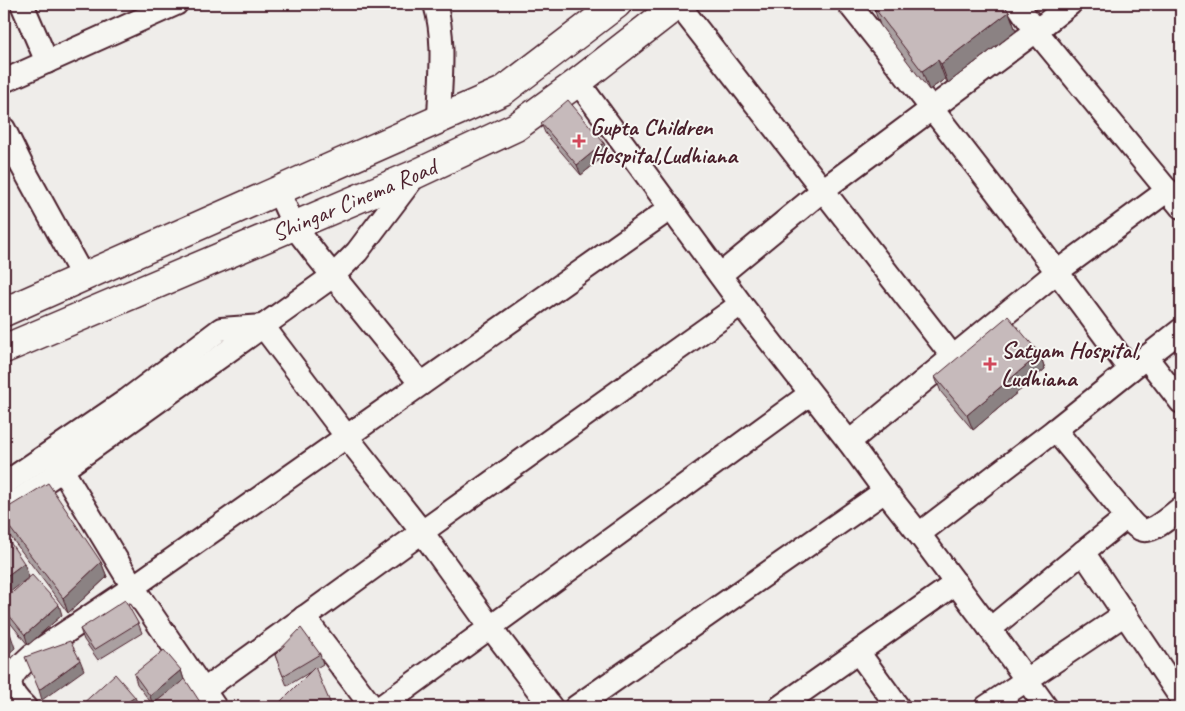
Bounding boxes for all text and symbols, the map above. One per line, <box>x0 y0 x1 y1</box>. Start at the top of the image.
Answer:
place label: Gupta Children Hospital,Ludhiana <box>590 112 739 170</box>
marker: Gupta Children Hospital,Ludhiana <box>572 134 586 148</box>
street label: Shingar Cinema Road <box>267 151 444 248</box>
place label: Satyam Hospital, Ludhiana <box>1001 335 1140 393</box>
marker: Satyam Hospital, Ludhiana <box>983 357 997 371</box>

